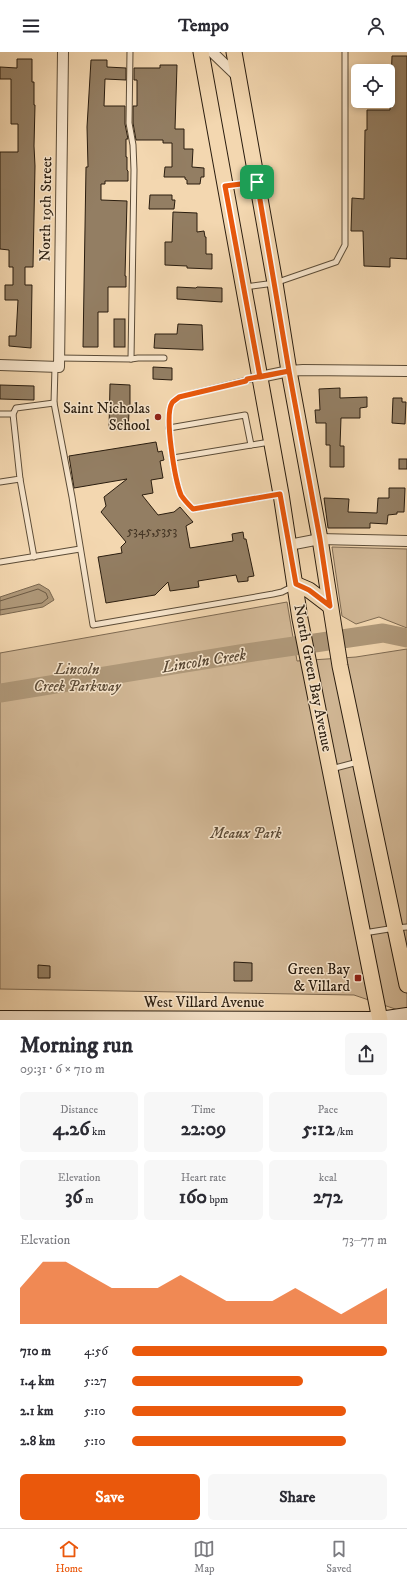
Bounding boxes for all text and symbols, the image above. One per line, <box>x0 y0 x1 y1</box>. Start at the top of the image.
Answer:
icon: menu <box>20 15 42 37</box>
text: Tempo <box>178 15 229 37</box>
icon: person <box>365 15 387 37</box>
map controls <box>351 64 395 108</box>
button: locate <box>351 64 395 108</box>
street label: North 19th Street <box>36 156 56 262</box>
pin <box>240 165 274 199</box>
icon: arrive <box>246 171 268 193</box>
place label: Saint Nicholas School <box>63 399 150 435</box>
marker: Saint Nicholas School <box>153 412 163 422</box>
house number: 5345,5353 <box>127 523 178 539</box>
street label: North Green Bay Avenue <box>289 603 337 753</box>
water label: Lincoln Creek <box>160 644 248 678</box>
park label: Lincoln Creek Parkway <box>33 660 122 696</box>
park label: Meaux Park <box>209 824 282 843</box>
place label: Green Bay & Villard <box>288 960 351 996</box>
marker: Green Bay & Villard <box>353 973 363 983</box>
street label: West Villard Avenue <box>143 993 264 1012</box>
text: Morning run <box>20 1032 133 1059</box>
button: share <box>345 1033 387 1075</box>
text: 09:31 · 6 × 710 m <box>20 1061 105 1077</box>
text: Distance <box>60 1103 98 1117</box>
text: Time <box>192 1103 215 1117</box>
text: Pace <box>318 1103 338 1117</box>
text: 4.26 <box>53 1117 90 1142</box>
text: 22:09 <box>181 1117 226 1142</box>
text: 5:12 <box>302 1117 334 1142</box>
text: km <box>90 1125 106 1139</box>
text: /km <box>334 1125 354 1139</box>
text: Elevation <box>58 1171 100 1185</box>
text: Heart rate <box>181 1171 226 1185</box>
text: kcal <box>319 1171 337 1185</box>
text: 36 <box>65 1185 83 1210</box>
text: 160 <box>179 1185 207 1210</box>
text: 272 <box>313 1185 343 1210</box>
text: m <box>83 1193 93 1207</box>
text: bpm <box>207 1193 228 1207</box>
text: Elevation <box>20 1232 70 1248</box>
text: 73–77 m <box>342 1232 387 1248</box>
text: 710 m <box>20 1343 51 1359</box>
text: 4:56 <box>84 1343 108 1359</box>
text: 1.4 km <box>20 1373 54 1389</box>
text: 5:27 <box>84 1373 107 1389</box>
text: 2.1 km <box>20 1403 53 1419</box>
text: 5:10 <box>84 1403 106 1419</box>
text: 2.8 km <box>20 1433 55 1449</box>
text: 5:10 <box>84 1433 106 1449</box>
button: Save <box>20 1474 200 1520</box>
button: Share <box>208 1474 387 1520</box>
tab: Home <box>55 1538 83 1576</box>
tab: Map <box>193 1538 215 1576</box>
tab: Saved <box>326 1538 352 1576</box>

